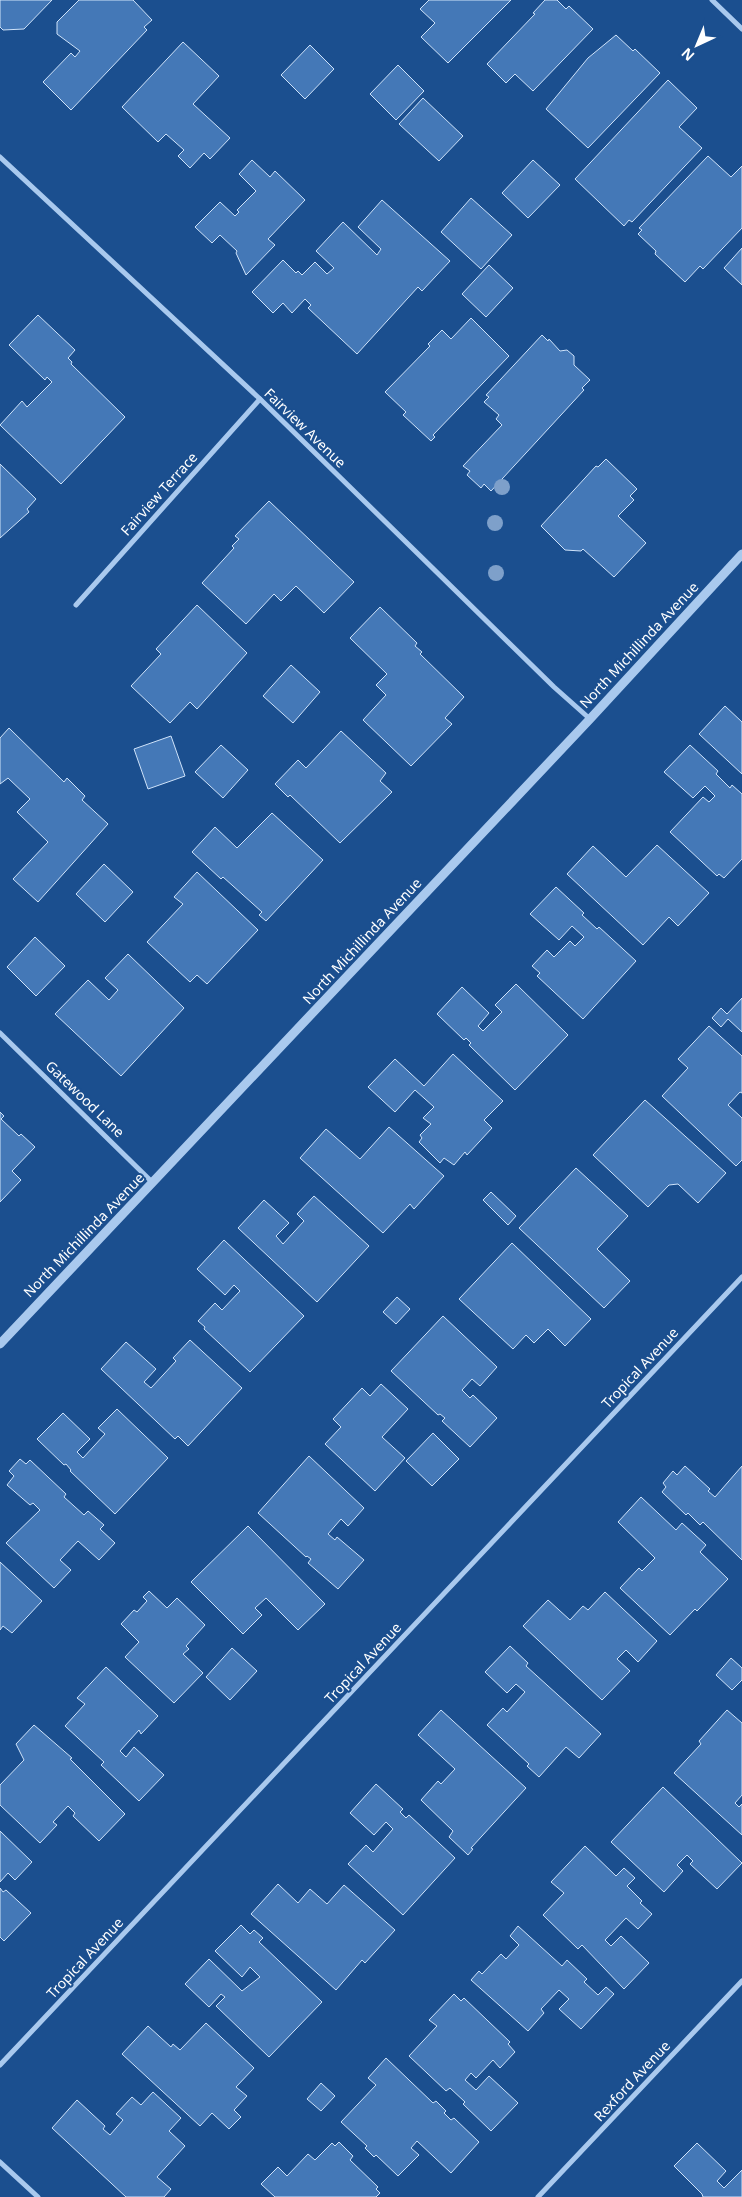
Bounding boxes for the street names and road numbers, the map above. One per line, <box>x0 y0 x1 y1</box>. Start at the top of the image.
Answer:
street label: Fairview Avenue <box>260 384 350 472</box>
street label: Fairview Terrace <box>116 448 201 539</box>
street label: North Michillinda Avenue <box>575 577 702 712</box>
street label: North Michillinda Avenue <box>298 873 425 1008</box>
street label: Gatewood Lane <box>42 1056 129 1141</box>
street label: North Michillinda Avenue <box>19 1168 148 1301</box>
street label: Tropical Avenue <box>597 1323 682 1412</box>
street label: Tropical Avenue <box>320 1618 405 1707</box>
street label: Tropical Avenue <box>42 1913 127 2002</box>
street label: Rexford Avenue <box>589 2036 674 2125</box>

